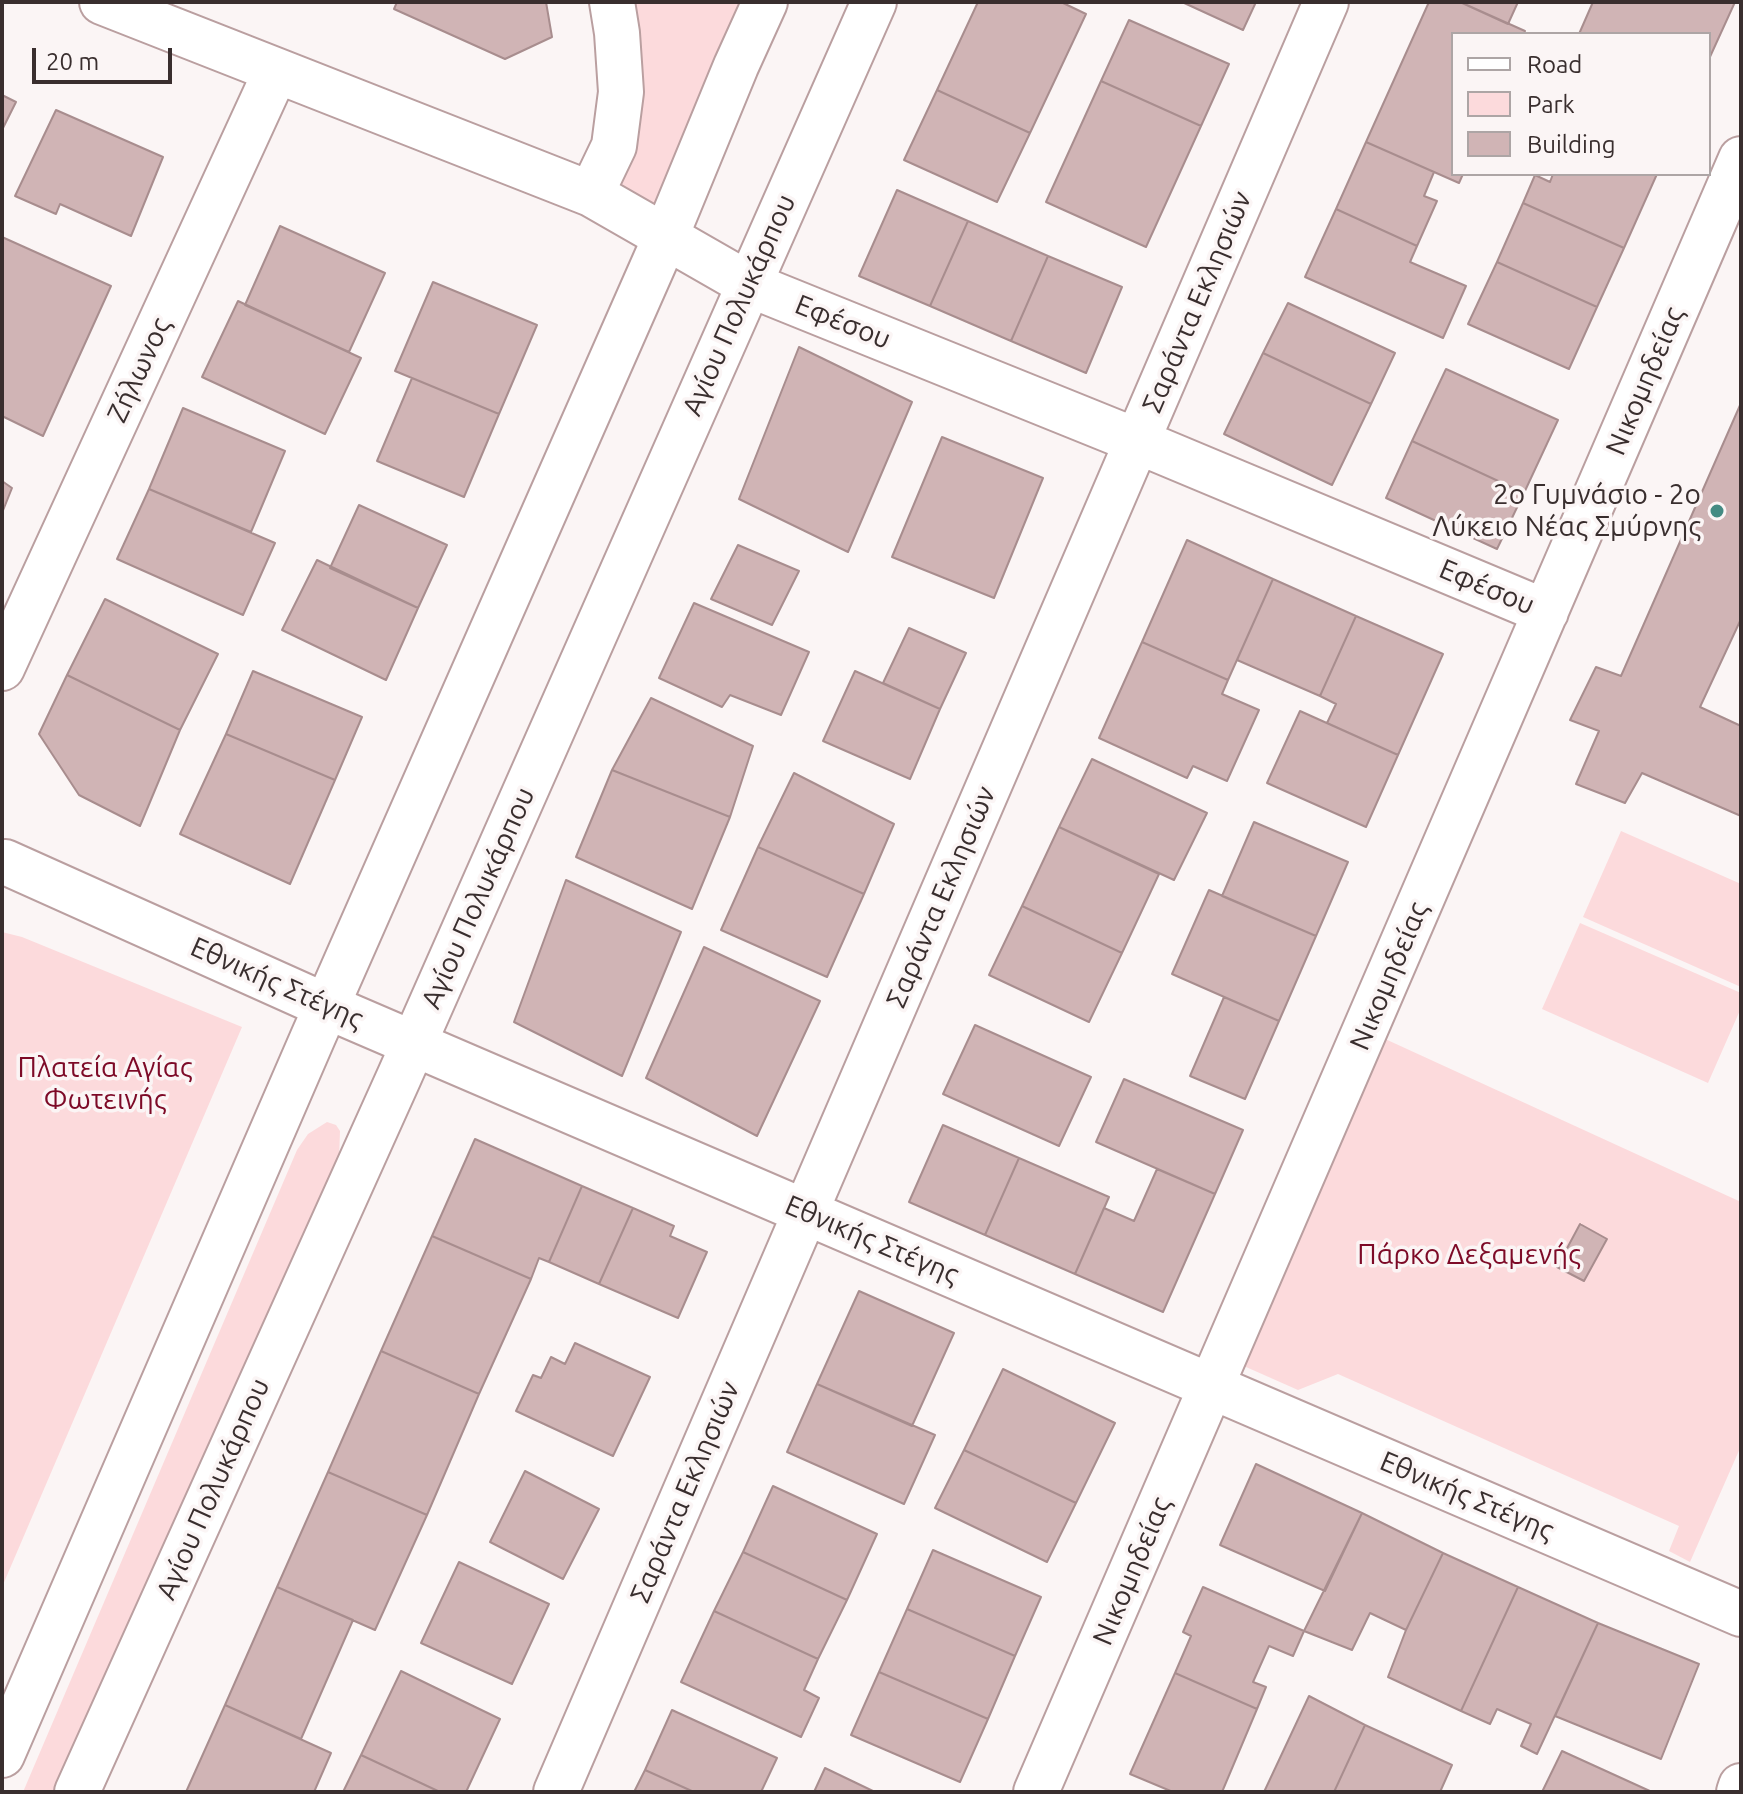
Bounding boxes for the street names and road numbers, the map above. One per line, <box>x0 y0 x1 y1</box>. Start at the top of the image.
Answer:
street label: Σαράντα Εκλησιών <box>1135 186 1259 418</box>
street label: Αγίου Πολυκάρπου <box>675 189 803 421</box>
street label: Εφέσου <box>790 288 896 356</box>
street label: Νικομηδείας <box>1599 302 1691 460</box>
street label: Ζήλωνος <box>100 312 178 428</box>
street label: Εφέσου <box>1434 552 1540 622</box>
street label: Σαράντα Εκλησιών <box>879 781 1003 1013</box>
street label: Αγίου Πολυκάρπου <box>414 782 542 1014</box>
street label: Νικομηδείας <box>1343 897 1435 1055</box>
street label: Εθνικής Στέγης <box>185 930 369 1036</box>
street label: Εθνικής Στέγης <box>780 1188 964 1292</box>
street label: Αγίου Πολυκάρπου <box>149 1373 277 1605</box>
street label: Σαράντα Εκλησιών <box>623 1376 747 1608</box>
street label: Εθνικής Στέγης <box>1375 1444 1559 1548</box>
street label: Νικομηδείας <box>1086 1492 1178 1650</box>

